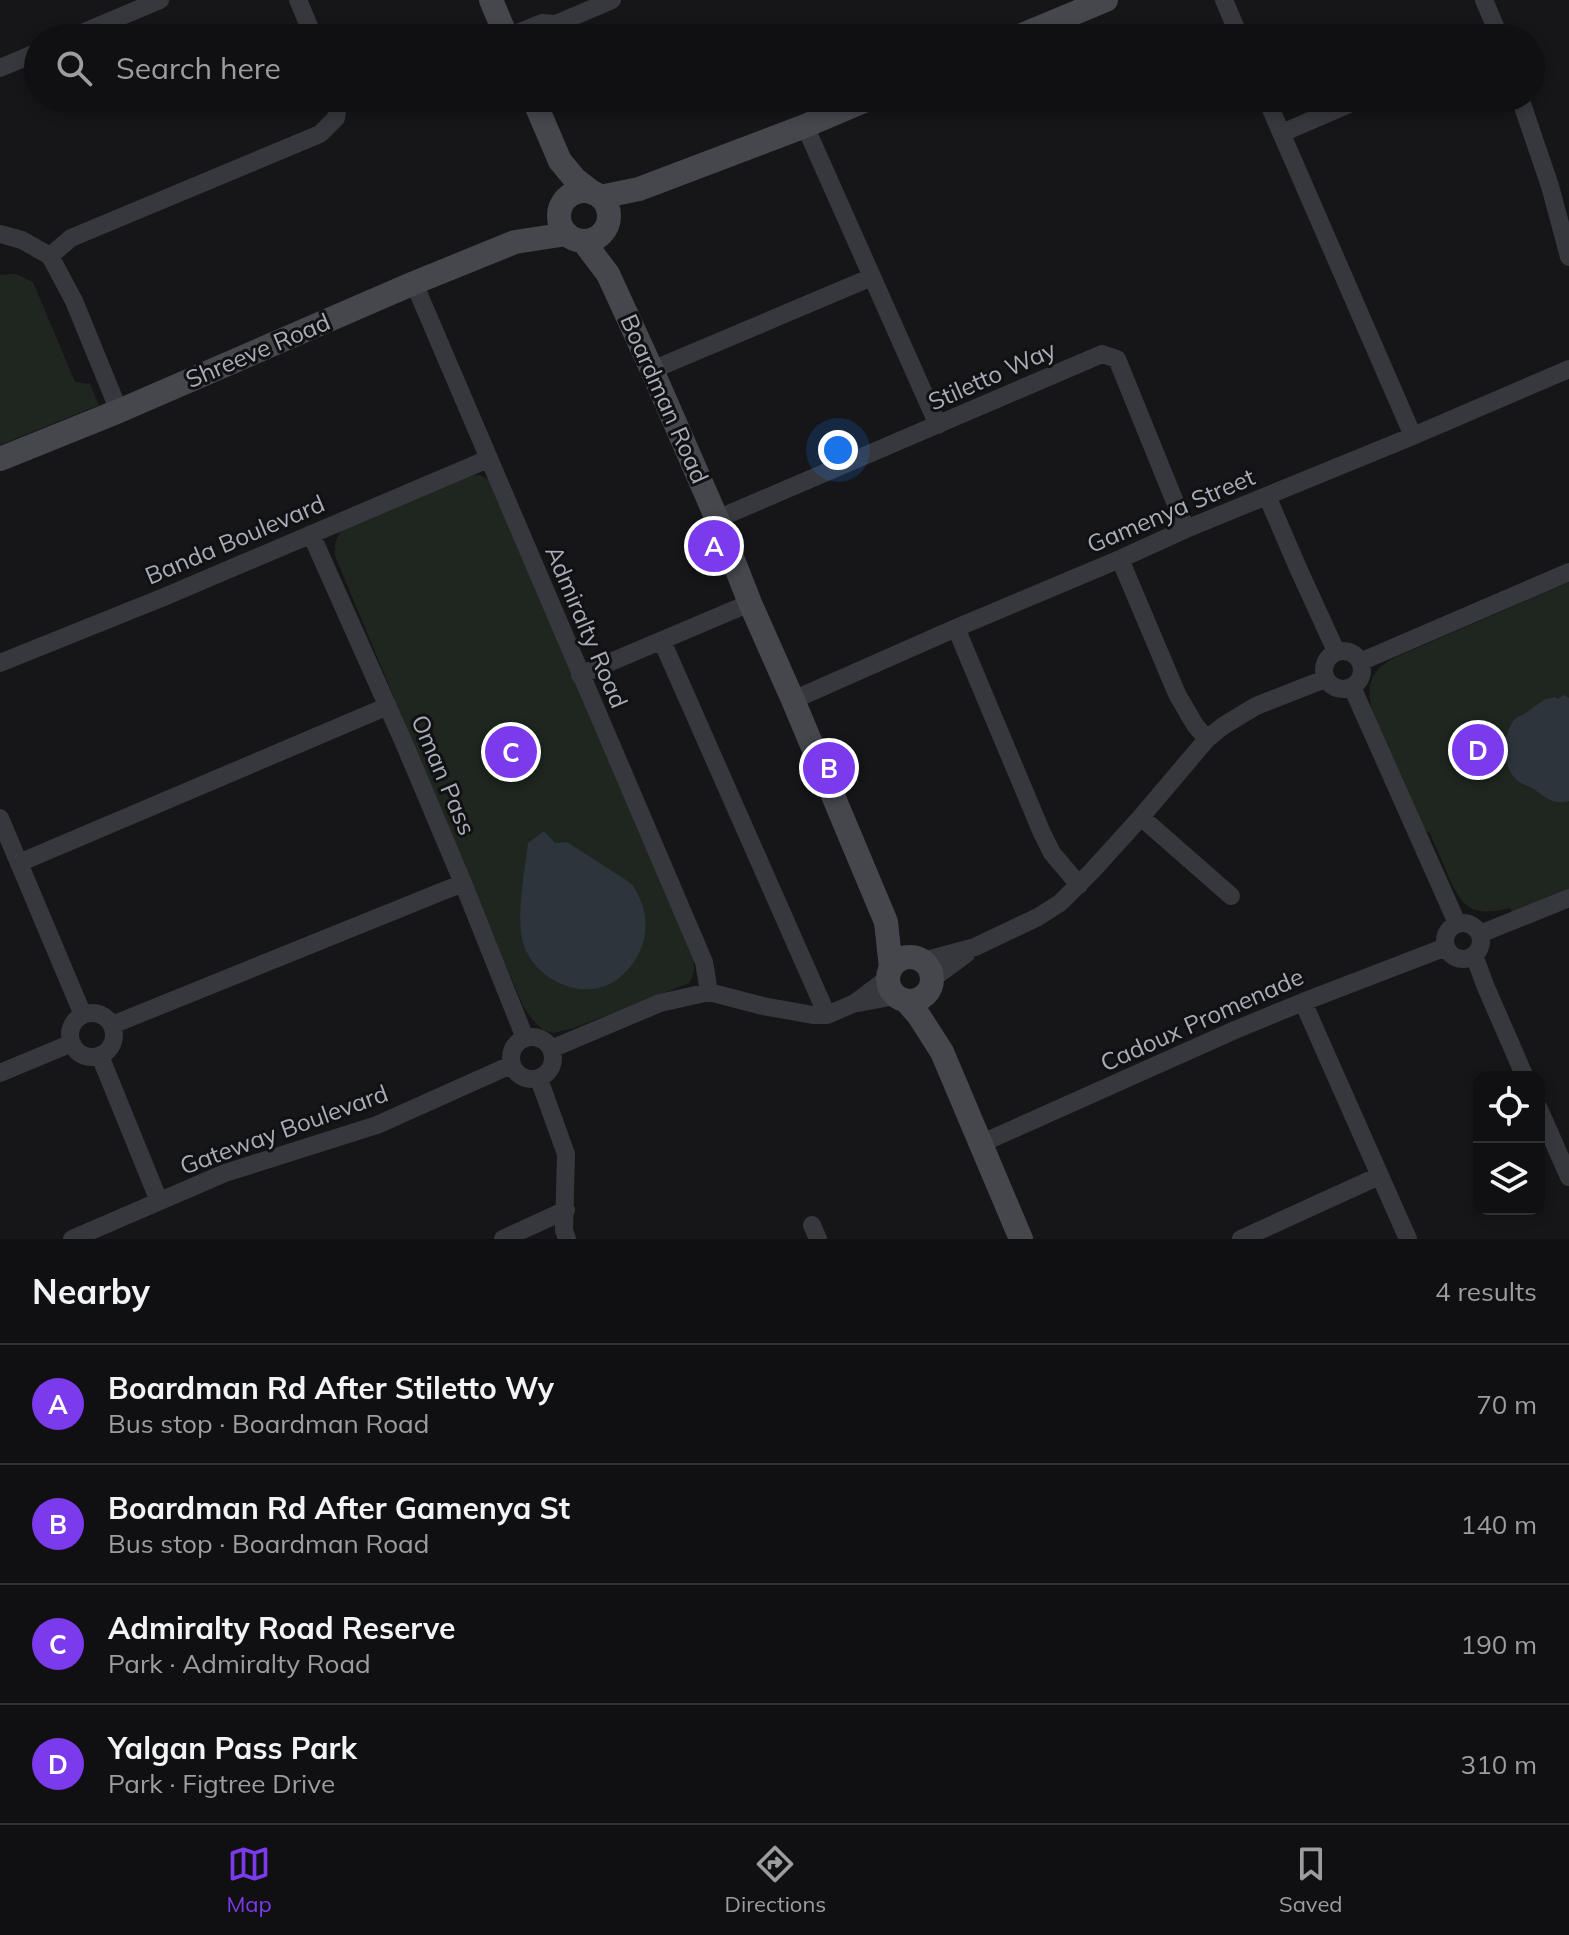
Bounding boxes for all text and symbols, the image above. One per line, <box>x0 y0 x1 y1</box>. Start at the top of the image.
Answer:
search box <box>24 24 1545 112</box>
icon: search <box>52 46 96 90</box>
text: Search here <box>116 49 281 87</box>
street label: Shreeve Road <box>181 306 334 394</box>
street label: Boardman Road <box>614 309 716 488</box>
street label: Stiletto Way <box>923 334 1060 417</box>
your location <box>818 430 858 470</box>
street label: Gamenya Street <box>1082 461 1259 559</box>
street label: Banda Boulevard <box>140 488 329 590</box>
pin: A <box>688 516 740 576</box>
street label: Admiralty Road <box>539 541 635 712</box>
street label: Oman Pass <box>405 710 483 839</box>
pin: D <box>1452 720 1504 780</box>
pin: C <box>485 722 537 782</box>
pin: B <box>803 738 855 798</box>
street label: Cadoux Promenade <box>1095 961 1308 1077</box>
map controls <box>1473 1071 1545 1215</box>
button: locate <box>1473 1071 1545 1143</box>
street label: Gateway Boulevard <box>175 1077 392 1181</box>
button: layers <box>1473 1143 1545 1215</box>
text: Nearby <box>32 1270 150 1313</box>
text: 4 results <box>1435 1275 1537 1308</box>
text: Boardman Rd After Stiletto Wy <box>108 1369 554 1407</box>
text: A <box>48 1388 68 1421</box>
text: 70 m <box>1476 1388 1537 1421</box>
text: Bus stop · Boardman Road <box>108 1407 429 1440</box>
text: Boardman Rd After Gamenya St <box>108 1489 570 1527</box>
text: B <box>49 1508 67 1541</box>
text: 140 m <box>1461 1508 1537 1541</box>
text: Bus stop · Boardman Road <box>108 1527 429 1560</box>
text: Admiralty Road Reserve <box>108 1609 456 1647</box>
text: C <box>49 1628 67 1661</box>
text: 190 m <box>1461 1628 1537 1661</box>
text: Park · Admiralty Road <box>108 1647 371 1680</box>
text: Yalgan Pass Park <box>108 1729 357 1767</box>
text: D <box>48 1748 68 1781</box>
text: 310 m <box>1461 1748 1537 1781</box>
text: Park · Figtree Drive <box>108 1767 335 1800</box>
tab: Map <box>226 1842 272 1918</box>
tab: Directions <box>725 1842 826 1918</box>
tab: Saved <box>1279 1842 1343 1918</box>

